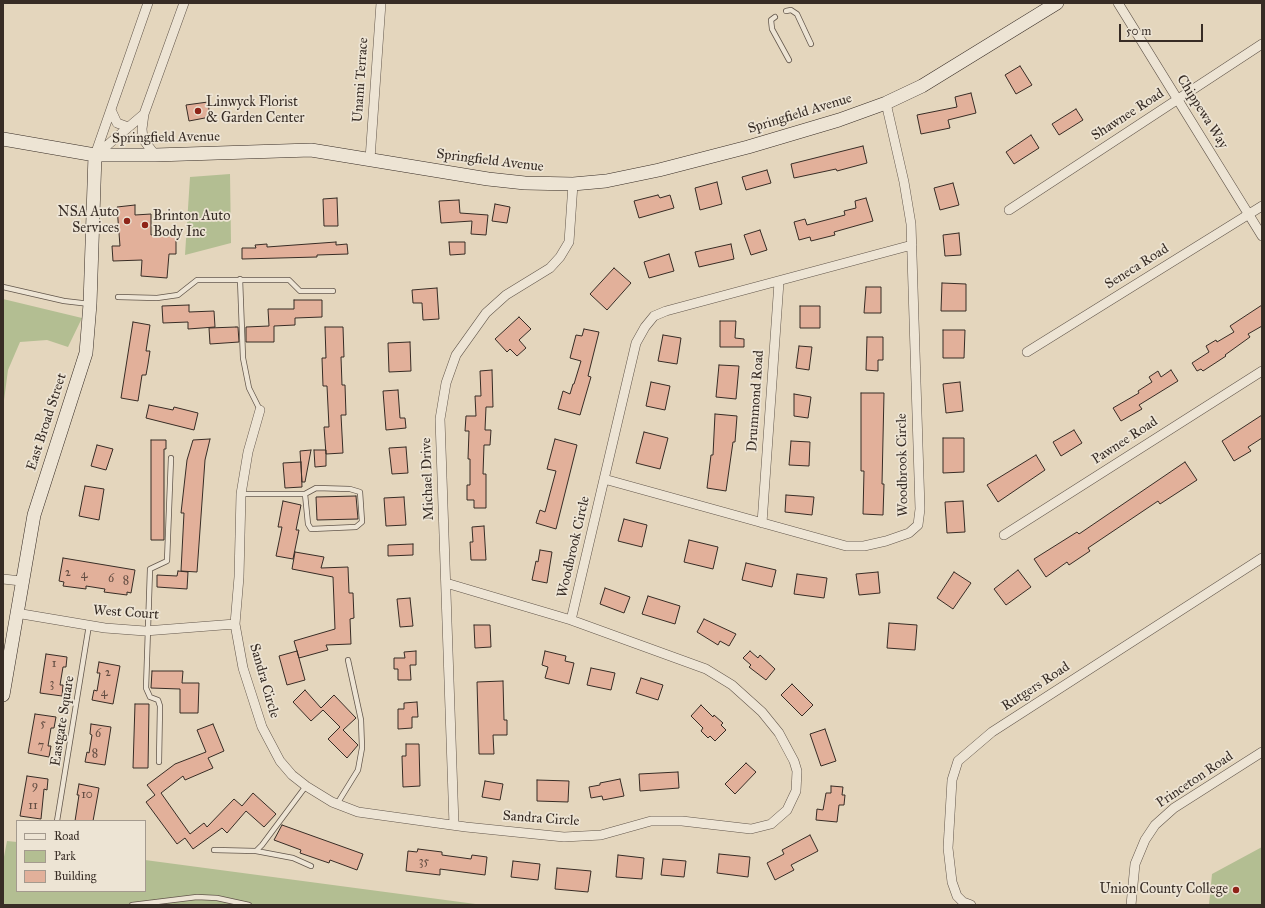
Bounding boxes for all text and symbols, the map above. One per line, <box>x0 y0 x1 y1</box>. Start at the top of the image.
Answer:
scale bar <box>1121 16 1205 42</box>
text: 50 m <box>1126 24 1151 38</box>
street label: Unami Terrace <box>350 37 372 123</box>
street label: Chippewa Way <box>1173 72 1231 152</box>
street label: Shawnee Road <box>1089 85 1167 145</box>
street label: Springfield Avenue <box>746 90 854 138</box>
place label: Linwyck Florist & Garden Center <box>206 95 305 128</box>
marker: Linwyck Florist & Garden Center <box>193 106 203 116</box>
street label: Springfield Avenue <box>112 129 220 147</box>
street label: Springfield Avenue <box>435 146 545 176</box>
place label: NSA Auto Services <box>58 205 119 238</box>
place label: Brinton Auto Body Inc <box>153 209 230 242</box>
marker: NSA Auto Services <box>122 216 132 226</box>
marker: Brinton Auto Body Inc <box>140 220 150 230</box>
street label: Seneca Road <box>1102 241 1172 293</box>
street label: Drummond Road <box>744 350 768 452</box>
street label: East Broad Street <box>23 371 71 473</box>
street label: Woodbrook Circle <box>894 413 912 517</box>
street label: Pawnee Road <box>1089 414 1161 468</box>
street label: Michael Drive <box>418 437 438 521</box>
street label: Woodbrook Circle <box>554 495 594 599</box>
house number: 2 <box>65 566 71 580</box>
house number: 4 <box>81 568 87 582</box>
house number: 6 <box>108 572 114 586</box>
house number: 8 <box>123 574 129 588</box>
street label: West Court <box>92 602 160 624</box>
street label: Sandra Circle <box>245 642 283 720</box>
house number: 1 <box>52 657 56 671</box>
street label: Rutgers Road <box>999 659 1073 715</box>
house number: 2 <box>105 666 111 680</box>
street label: Eastgate Square <box>48 675 78 767</box>
house number: 3 <box>50 677 54 691</box>
house number: 4 <box>101 686 107 700</box>
house number: 5 <box>40 717 46 731</box>
house number: 6 <box>95 727 101 741</box>
house number: 7 <box>38 739 44 753</box>
house number: 8 <box>92 747 98 761</box>
street label: Princeton Road <box>1153 748 1237 812</box>
house number: 9 <box>32 779 38 793</box>
house number: 10 <box>81 788 93 802</box>
house number: 11 <box>28 799 38 813</box>
street label: Sandra Circle <box>502 808 580 830</box>
legend <box>16 820 146 892</box>
text: Road <box>54 829 80 843</box>
text: Park <box>54 849 76 863</box>
house number: 35 <box>419 855 429 869</box>
text: Building <box>54 869 96 883</box>
place label: Union County College <box>1100 882 1228 898</box>
marker: Union County College <box>1231 885 1241 895</box>

